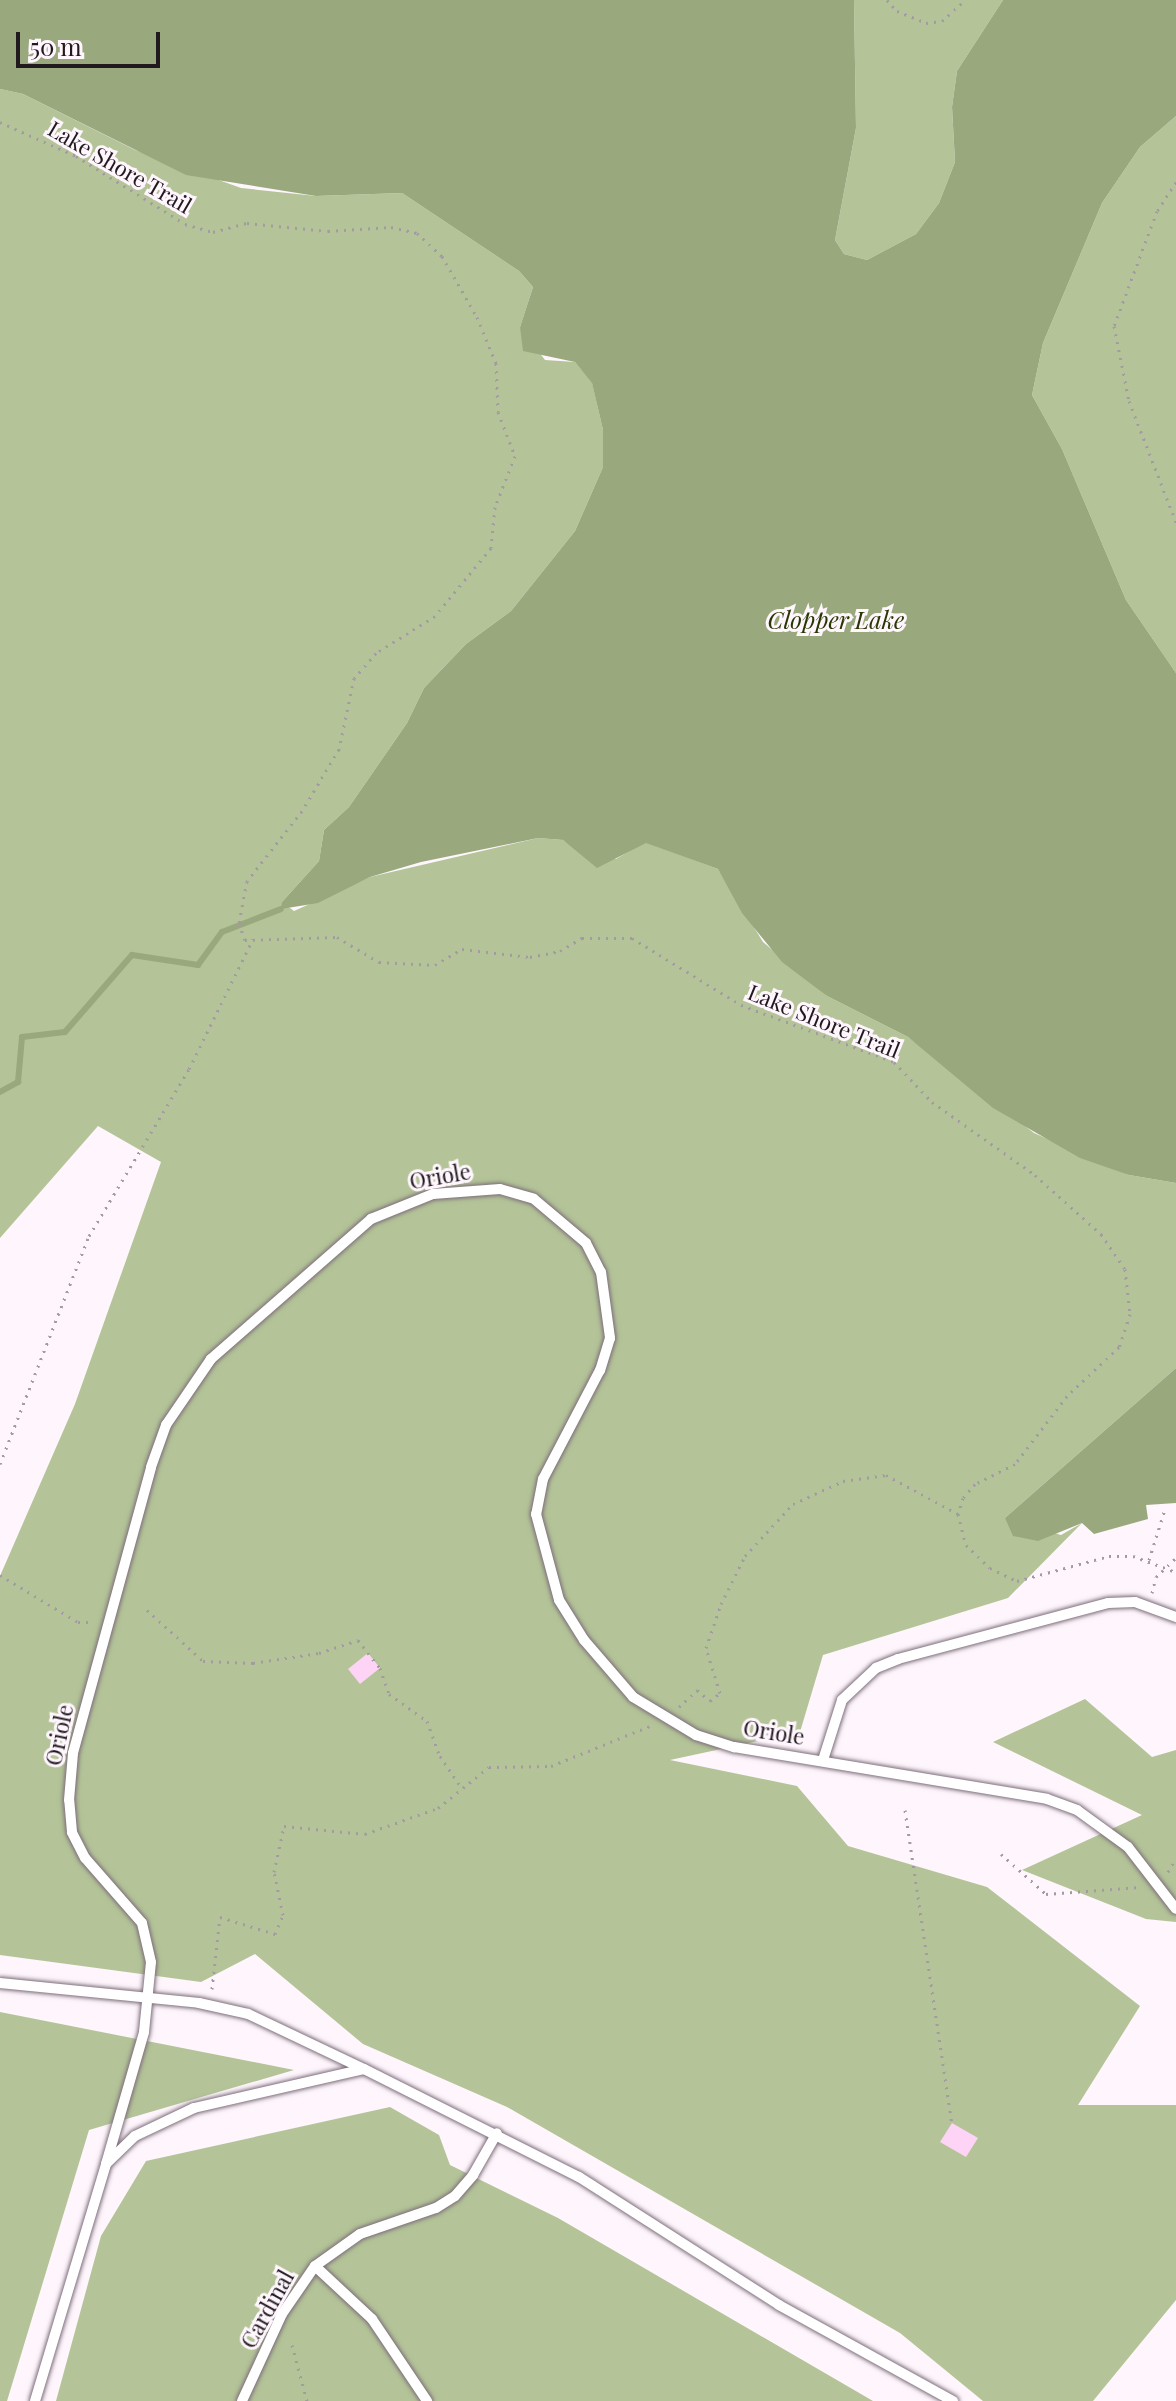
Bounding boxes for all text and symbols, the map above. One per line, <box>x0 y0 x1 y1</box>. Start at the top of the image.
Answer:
scale bar <box>20 16 164 66</box>
text: 50 m <box>30 30 82 62</box>
street label: Lake Shore Trail <box>43 115 197 219</box>
water label: Clopper Lake <box>768 606 904 634</box>
street label: Lake Shore Trail <box>744 978 904 1064</box>
street label: Oriole <box>407 1158 473 1194</box>
street label: Oriole <box>40 1702 78 1768</box>
street label: Oriole <box>742 1714 806 1750</box>
street label: Cardinal <box>235 2265 299 2353</box>

